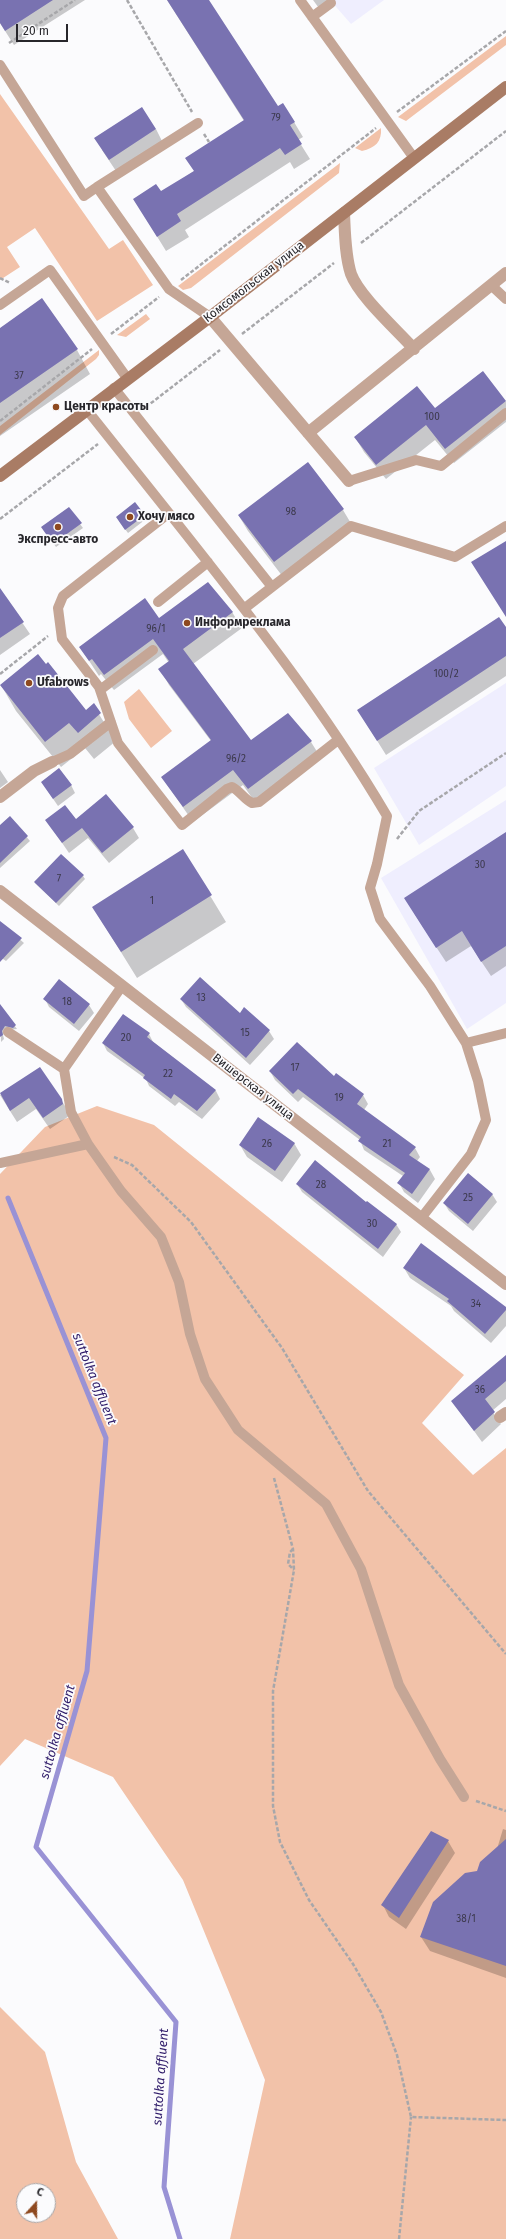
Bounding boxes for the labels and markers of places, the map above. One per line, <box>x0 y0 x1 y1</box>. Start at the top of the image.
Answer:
place label: Центр красоты <box>64 400 149 414</box>
marker: Центр красоты <box>51 402 61 412</box>
place label: Хочу мясо <box>138 510 195 524</box>
marker: Хочу мясо <box>125 512 135 522</box>
marker: Экспресс-авто <box>53 522 63 532</box>
place label: Экспресс-авто <box>18 533 98 547</box>
place label: Информреклама <box>195 616 291 630</box>
marker: Информреклама <box>182 618 192 628</box>
place label: Ufabrows <box>37 676 89 690</box>
marker: Ufabrows <box>24 678 34 688</box>

